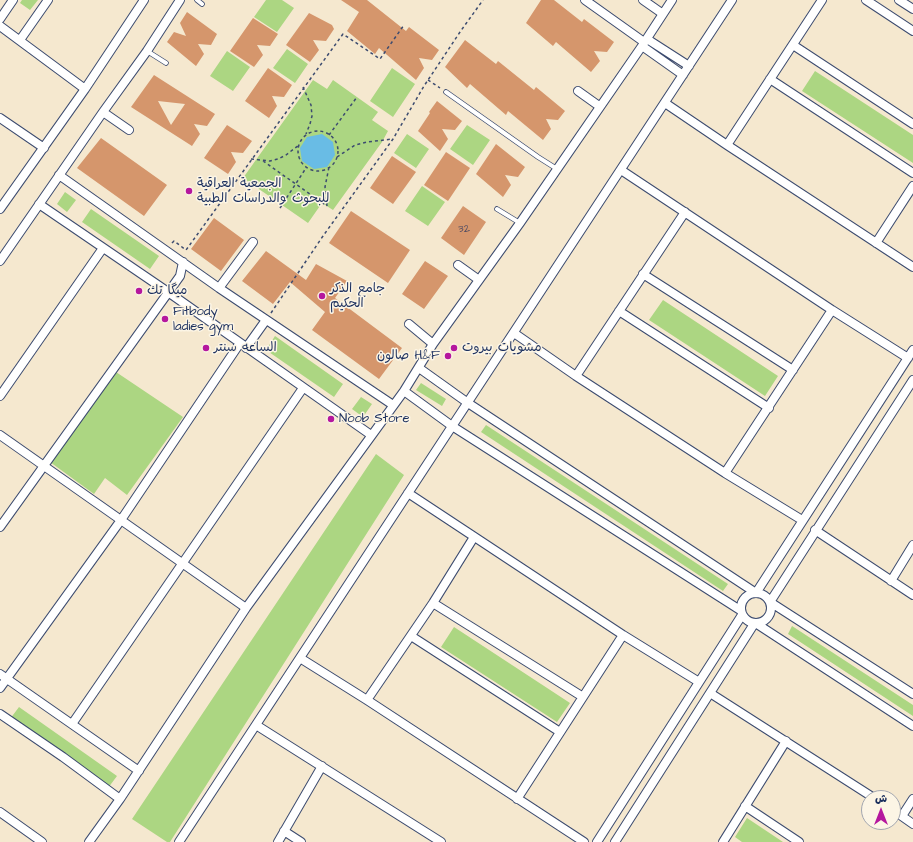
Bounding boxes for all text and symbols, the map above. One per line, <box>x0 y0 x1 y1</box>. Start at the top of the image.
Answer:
place label: الجمعية العراقية للبحوث والدراسات الطبية <box>197 176 329 207</box>
marker: الجمعية العراقية للبحوث والدراسات الطبية <box>184 186 194 196</box>
house number: 32 <box>458 223 470 237</box>
place label: جامع الذكر الحكيم <box>330 281 385 312</box>
place label: ميگا تك <box>147 283 187 299</box>
marker: ميگا تك <box>134 286 144 296</box>
marker: جامع الذكر الحكيم <box>317 291 327 301</box>
place label: Fitbody ladies gym <box>173 304 233 335</box>
marker: Fitbody ladies gym <box>160 314 170 324</box>
place label: الساعه سنتر <box>214 340 277 356</box>
place label: مشويات بيروت <box>462 340 542 356</box>
marker: الساعه سنتر <box>201 343 211 353</box>
marker: مشويات بيروت <box>449 343 459 353</box>
place label: صالون H&F <box>377 348 440 364</box>
marker: صالون H&F <box>443 351 453 361</box>
place label: Noob Store <box>339 411 409 427</box>
marker: Noob Store <box>326 414 336 424</box>
north arrow <box>861 790 901 830</box>
text: ش <box>875 791 887 806</box>

